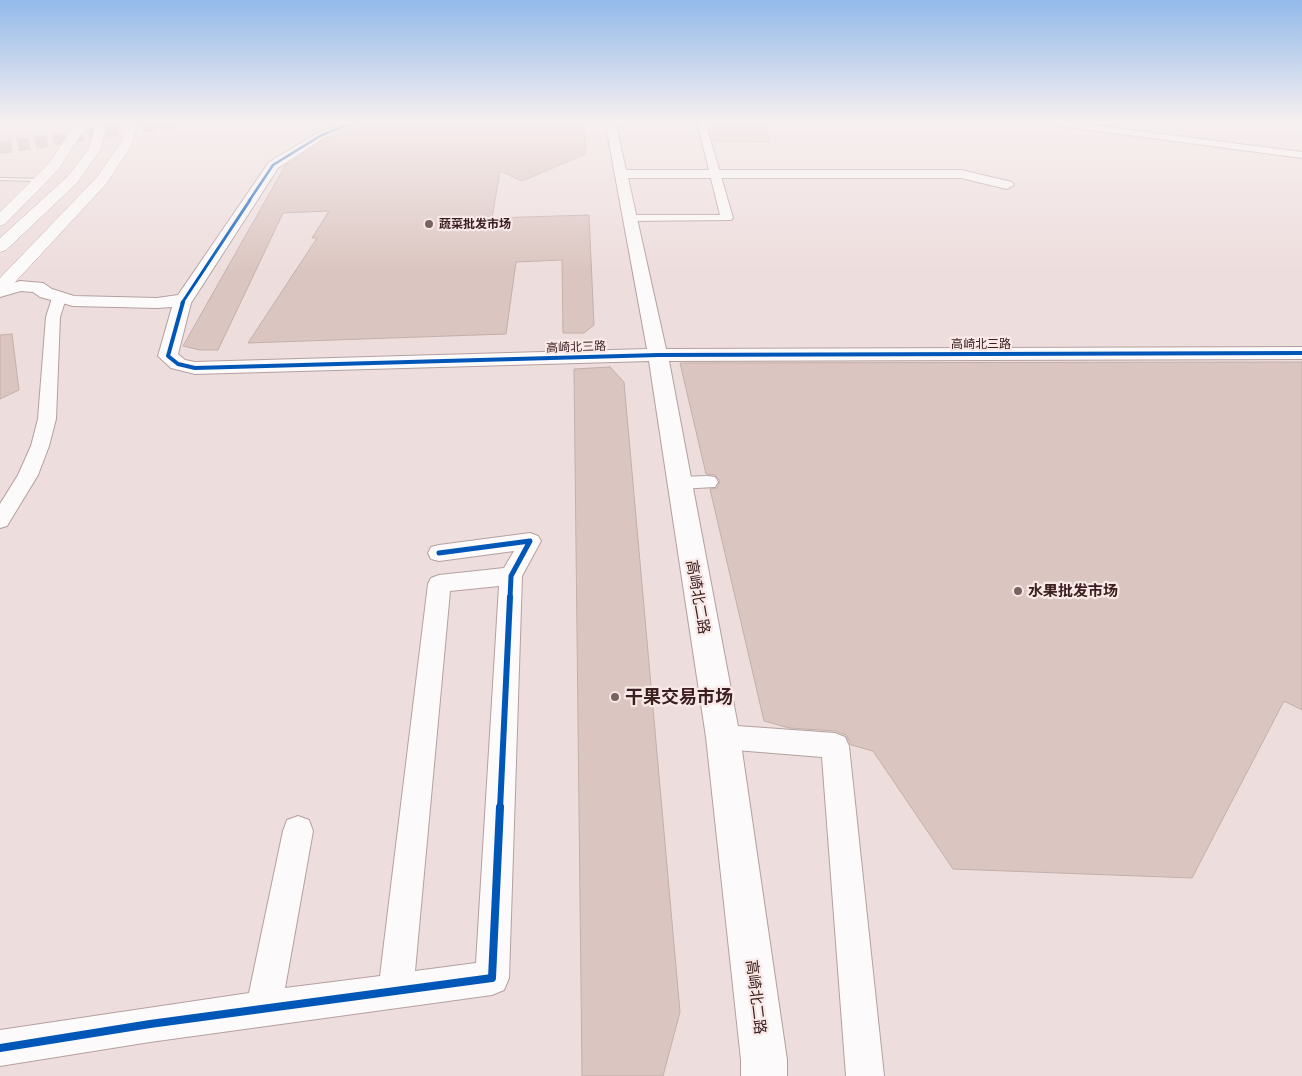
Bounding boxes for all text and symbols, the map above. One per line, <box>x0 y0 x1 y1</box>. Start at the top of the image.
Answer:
place label: 蔬菜批发市场 <box>439 217 511 231</box>
marker: 蔬菜批发市场 <box>423 218 435 230</box>
street label: 高崎北三路 <box>951 337 1011 351</box>
street label: 高崎北三路 <box>546 339 606 355</box>
street label: 高崎北二路 <box>683 559 713 635</box>
place label: 水果批发市场 <box>1028 582 1118 600</box>
marker: 水果批发市场 <box>1012 585 1024 597</box>
place label: 干果交易市场 <box>625 686 733 708</box>
marker: 干果交易市场 <box>609 691 621 703</box>
street label: 高崎北二路 <box>742 959 770 1035</box>

